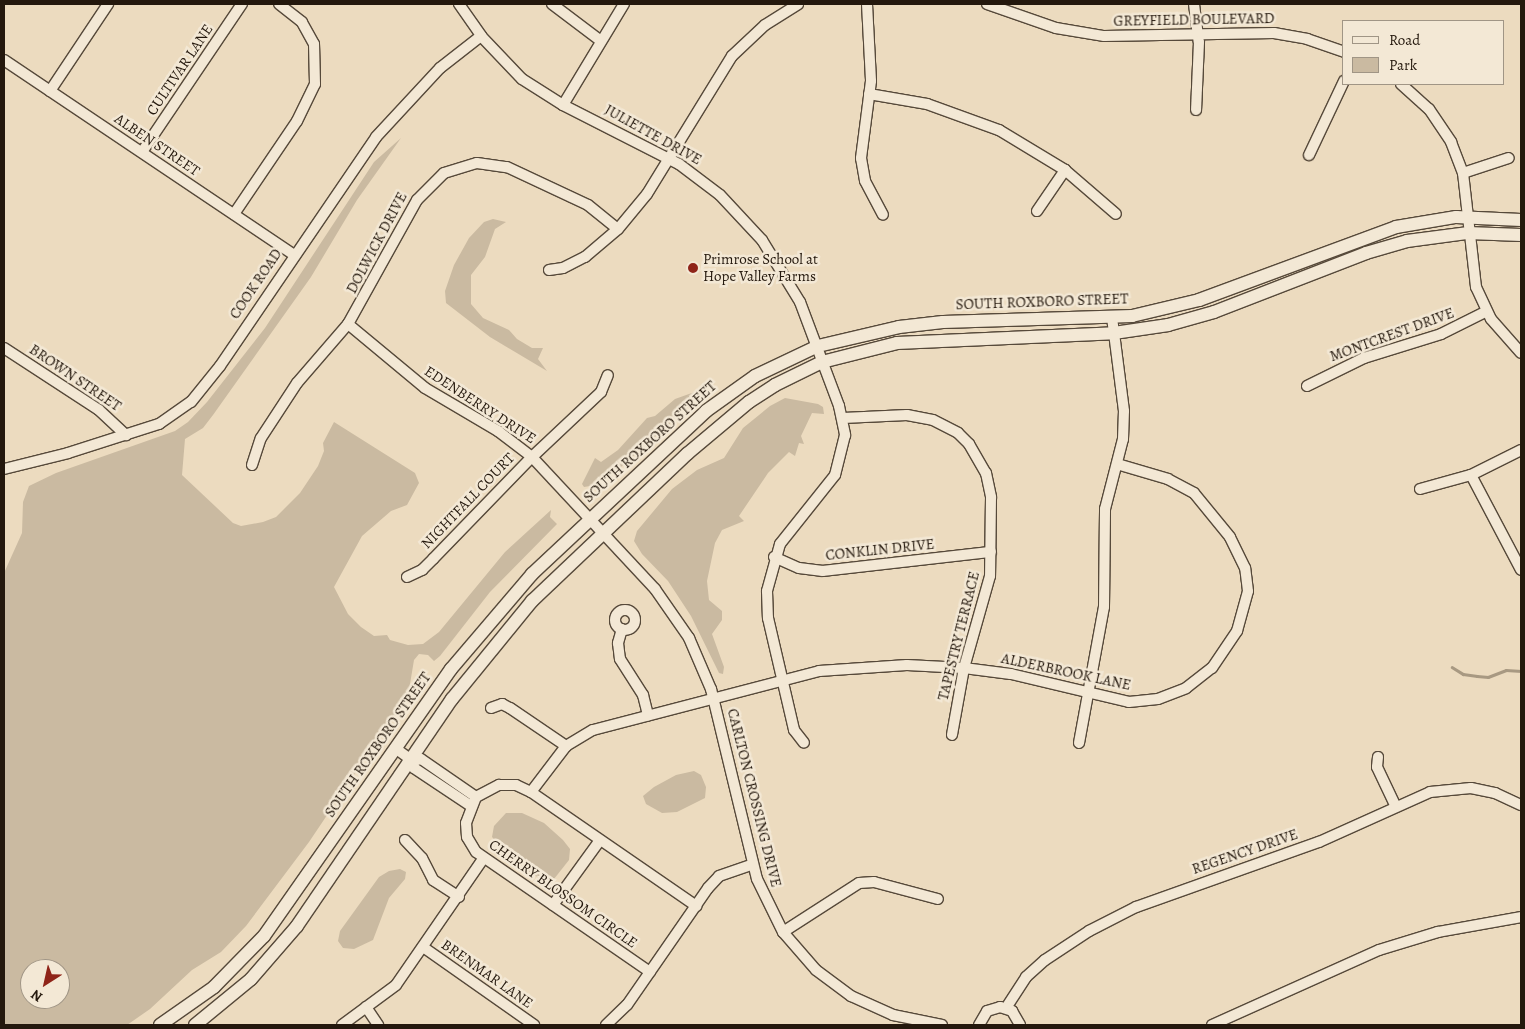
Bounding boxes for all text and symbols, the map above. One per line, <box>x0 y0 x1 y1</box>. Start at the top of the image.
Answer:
street label: GREYFIELD BOULEVARD <box>1113 10 1275 30</box>
legend <box>1342 20 1505 85</box>
street label: CULTIVAR LANE <box>143 21 217 119</box>
text: Road <box>1389 30 1420 50</box>
text: Park <box>1389 55 1417 75</box>
street label: JULIETTE DRIVE <box>601 101 705 169</box>
street label: ALBEN STREET <box>111 110 203 180</box>
street label: DOLWICK DRIVE <box>343 189 411 297</box>
street label: COOK ROAD <box>226 245 286 323</box>
place label: Primrose School at Hope Valley Farms <box>703 250 818 285</box>
marker: Primrose School at Hope Valley Farms <box>687 262 699 274</box>
street label: SOUTH ROXBORO STREET <box>955 290 1129 314</box>
street label: MONTCREST DRIVE <box>1327 304 1457 366</box>
street label: BROWN STREET <box>26 341 124 415</box>
street label: EDENBERRY DRIVE <box>421 362 539 448</box>
street label: SOUTH ROXBORO STREET <box>580 377 720 507</box>
street label: NIGHTFALL COURT <box>418 449 518 553</box>
street label: CONKLIN DRIVE <box>825 535 935 565</box>
street label: TAPESTRY TERRACE <box>934 570 984 702</box>
street label: ALDERBROOK LANE <box>999 649 1133 695</box>
street label: SOUTH ROXBORO STREET <box>321 669 435 821</box>
street label: CARLTON CROSSING DRIVE <box>723 707 785 889</box>
street label: REGENCY DRIVE <box>1190 825 1300 879</box>
street label: CHERRY BLOSSOM CIRCLE <box>485 836 641 952</box>
street label: BRENMAR LANE <box>438 936 536 1012</box>
north arrow <box>20 959 70 1009</box>
text: N <box>27 985 46 1007</box>

